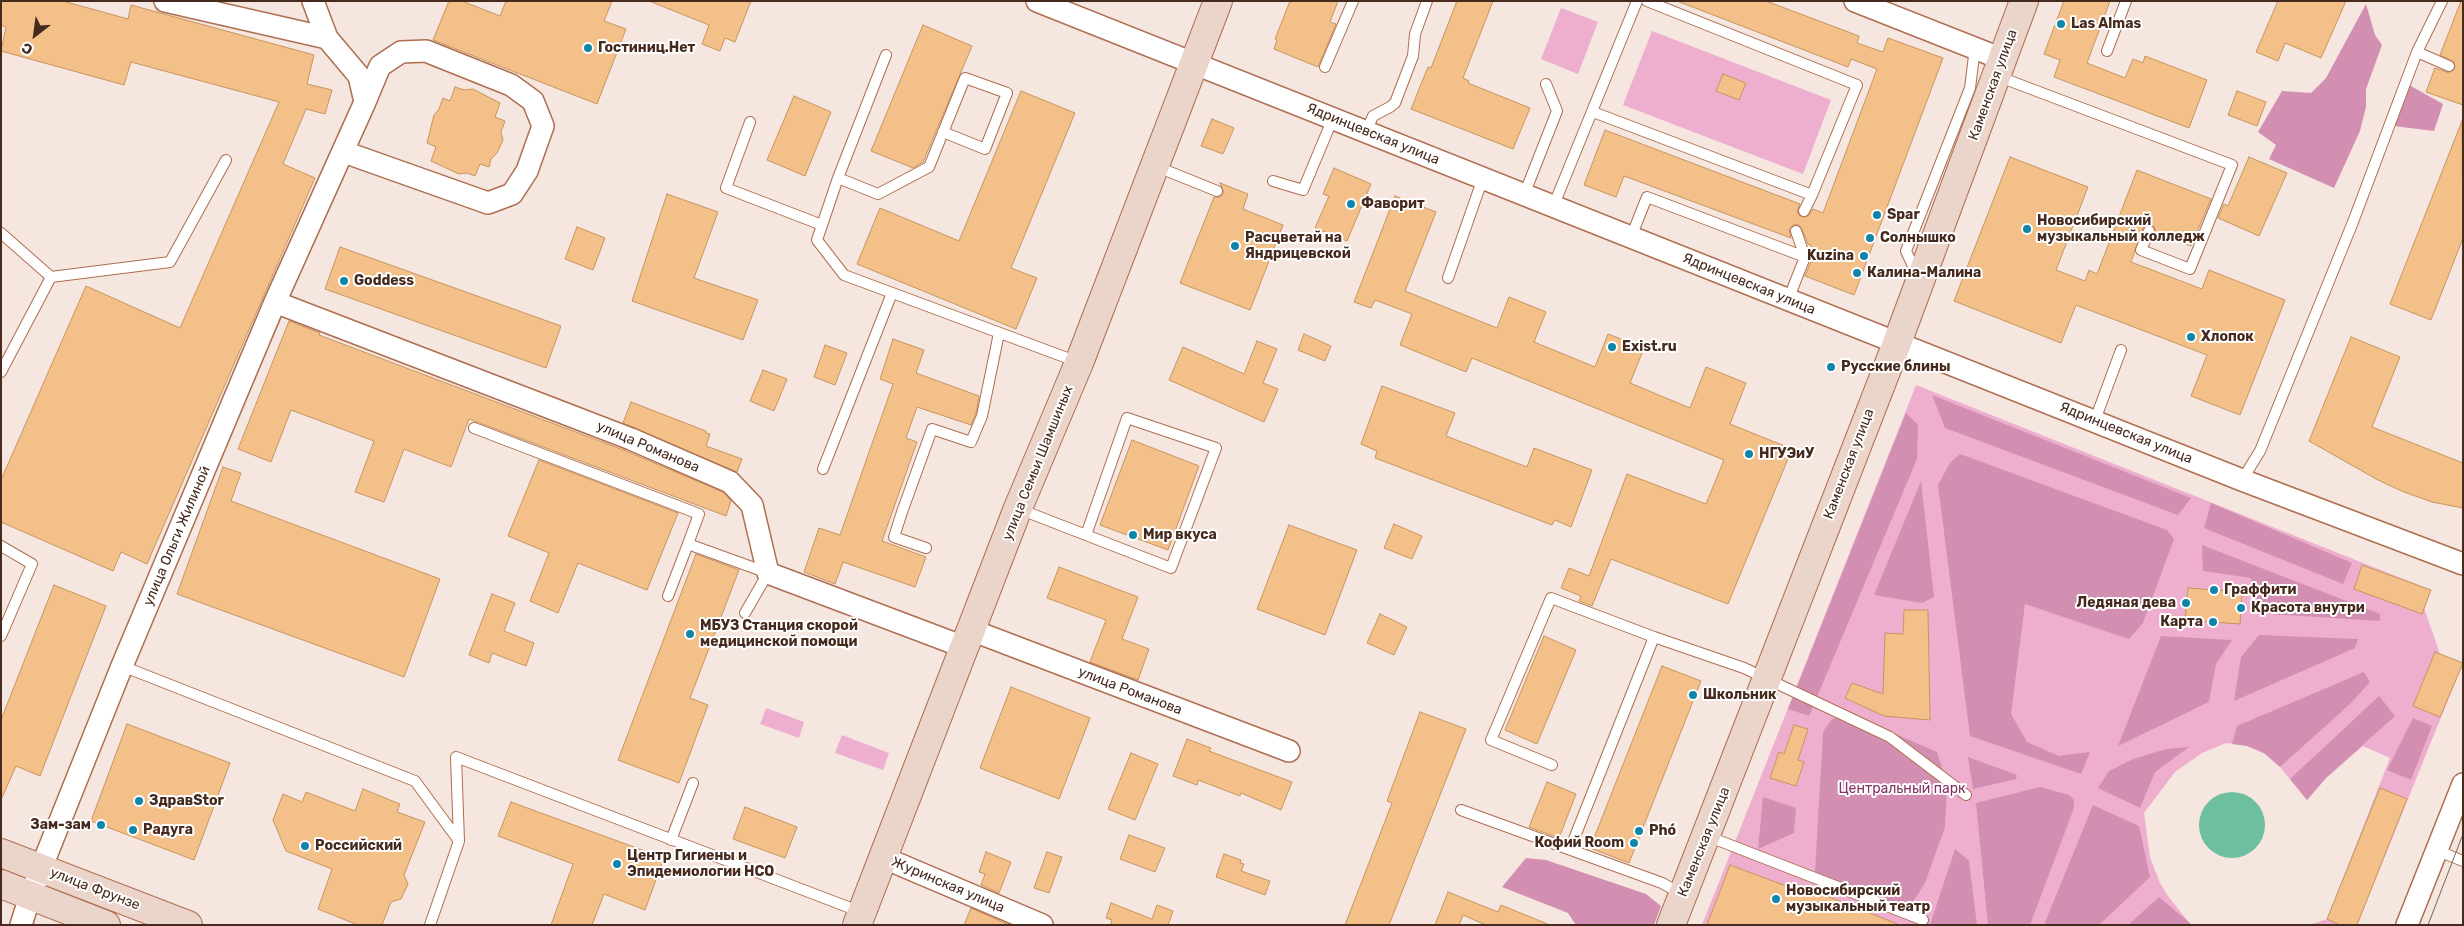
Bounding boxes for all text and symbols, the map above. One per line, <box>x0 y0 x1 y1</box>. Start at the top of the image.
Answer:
north arrow <box>10 10 60 60</box>
place label: Las Almas <box>2071 16 2141 32</box>
marker: Las Almas <box>2055 18 2067 30</box>
street label: Каменская улица <box>1965 27 2021 143</box>
text: С <box>19 39 36 58</box>
place label: Гостиниц.Нет <box>598 40 695 56</box>
marker: Гостиниц.Нет <box>582 42 594 54</box>
street label: Ядринцевская улица <box>1304 100 1442 168</box>
place label: Фаворит <box>1361 196 1425 212</box>
marker: Фаворит <box>1345 198 1357 210</box>
place label: Spar <box>1887 207 1920 223</box>
marker: Spar <box>1871 209 1883 221</box>
place label: Новосибирский музыкальный колледж <box>2037 213 2205 246</box>
marker: Новосибирский музыкальный колледж <box>2021 223 2033 235</box>
place label: Расцветай на Яндрицевской <box>1245 230 1351 262</box>
place label: Солнышко <box>1880 230 1956 246</box>
marker: Солнышко <box>1864 232 1876 244</box>
marker: Расцветай на Яндрицевской <box>1229 240 1241 252</box>
place label: Kuzina <box>1807 248 1854 264</box>
street label: Ядринцевская улица <box>1680 250 1818 318</box>
marker: Kuzina <box>1858 250 1870 262</box>
place label: Калина-Малина <box>1867 265 1981 281</box>
marker: Калина-Малина <box>1851 267 1863 279</box>
place label: Goddess <box>354 273 414 289</box>
marker: Goddess <box>338 275 350 287</box>
place label: Хлопок <box>2201 329 2254 345</box>
marker: Хлопок <box>2185 331 2197 343</box>
place label: Exist.ru <box>1622 339 1677 355</box>
marker: Exist.ru <box>1606 341 1618 353</box>
place label: Русские блины <box>1841 359 1950 375</box>
marker: Русские блины <box>1825 361 1837 373</box>
street label: улица Семьи Шамшиных <box>999 383 1077 543</box>
street label: Ядринцевская улица <box>2057 399 2195 467</box>
street label: Каменская улица <box>1820 406 1878 522</box>
street label: улица Романова <box>594 418 702 476</box>
place label: НГУЭиУ <box>1759 446 1814 462</box>
marker: НГУЭиУ <box>1743 448 1755 460</box>
street label: улица Ольги Жилиной <box>140 464 214 608</box>
place label: Мир вкуса <box>1143 527 1217 543</box>
marker: Мир вкуса <box>1127 529 1139 541</box>
place label: Граффити <box>2224 582 2296 598</box>
marker: Граффити <box>2208 584 2220 596</box>
place label: Ледяная дева <box>2076 595 2176 611</box>
marker: Ледяная дева <box>2180 597 2192 609</box>
place label: Красота внутри <box>2251 600 2365 616</box>
marker: Красота внутри <box>2235 602 2247 614</box>
place label: Карта <box>2160 614 2203 630</box>
marker: Карта <box>2207 616 2219 628</box>
place label: МБУЗ Станция скорой медицинской помощи <box>700 618 858 650</box>
marker: МБУЗ Станция скорой медицинской помощи <box>684 628 696 640</box>
street label: улица Романова <box>1076 663 1184 719</box>
place label: Школьник <box>1703 687 1776 703</box>
marker: Школьник <box>1687 689 1699 701</box>
park label: Центральный парк <box>1838 781 1966 797</box>
street label: Каменская улица <box>1674 785 1734 899</box>
place label: ЗдравStor <box>149 793 224 809</box>
marker: ЗдравStor <box>133 795 145 807</box>
place label: Зам-зам <box>30 817 91 833</box>
marker: Зам-зам <box>95 819 107 831</box>
place label: Радуга <box>143 822 193 838</box>
place label: Phó <box>1649 823 1676 839</box>
marker: Радуга <box>127 824 139 836</box>
marker: Phó <box>1633 825 1645 837</box>
place label: Кофий Room <box>1534 835 1624 851</box>
marker: Кофий Room <box>1628 837 1640 849</box>
place label: Российский <box>315 838 402 854</box>
marker: Российский <box>299 840 311 852</box>
place label: Центр Гигиены и Эпидемиологии НСО <box>627 848 774 880</box>
street label: Журинская улица <box>889 854 1007 916</box>
marker: Центр Гигиены и Эпидемиологии НСО <box>611 858 623 870</box>
street label: улица Фрунзе <box>48 864 142 914</box>
place label: Новосибирский музыкальный театр <box>1786 883 1930 916</box>
marker: Новосибирский музыкальный театр <box>1770 893 1782 905</box>

